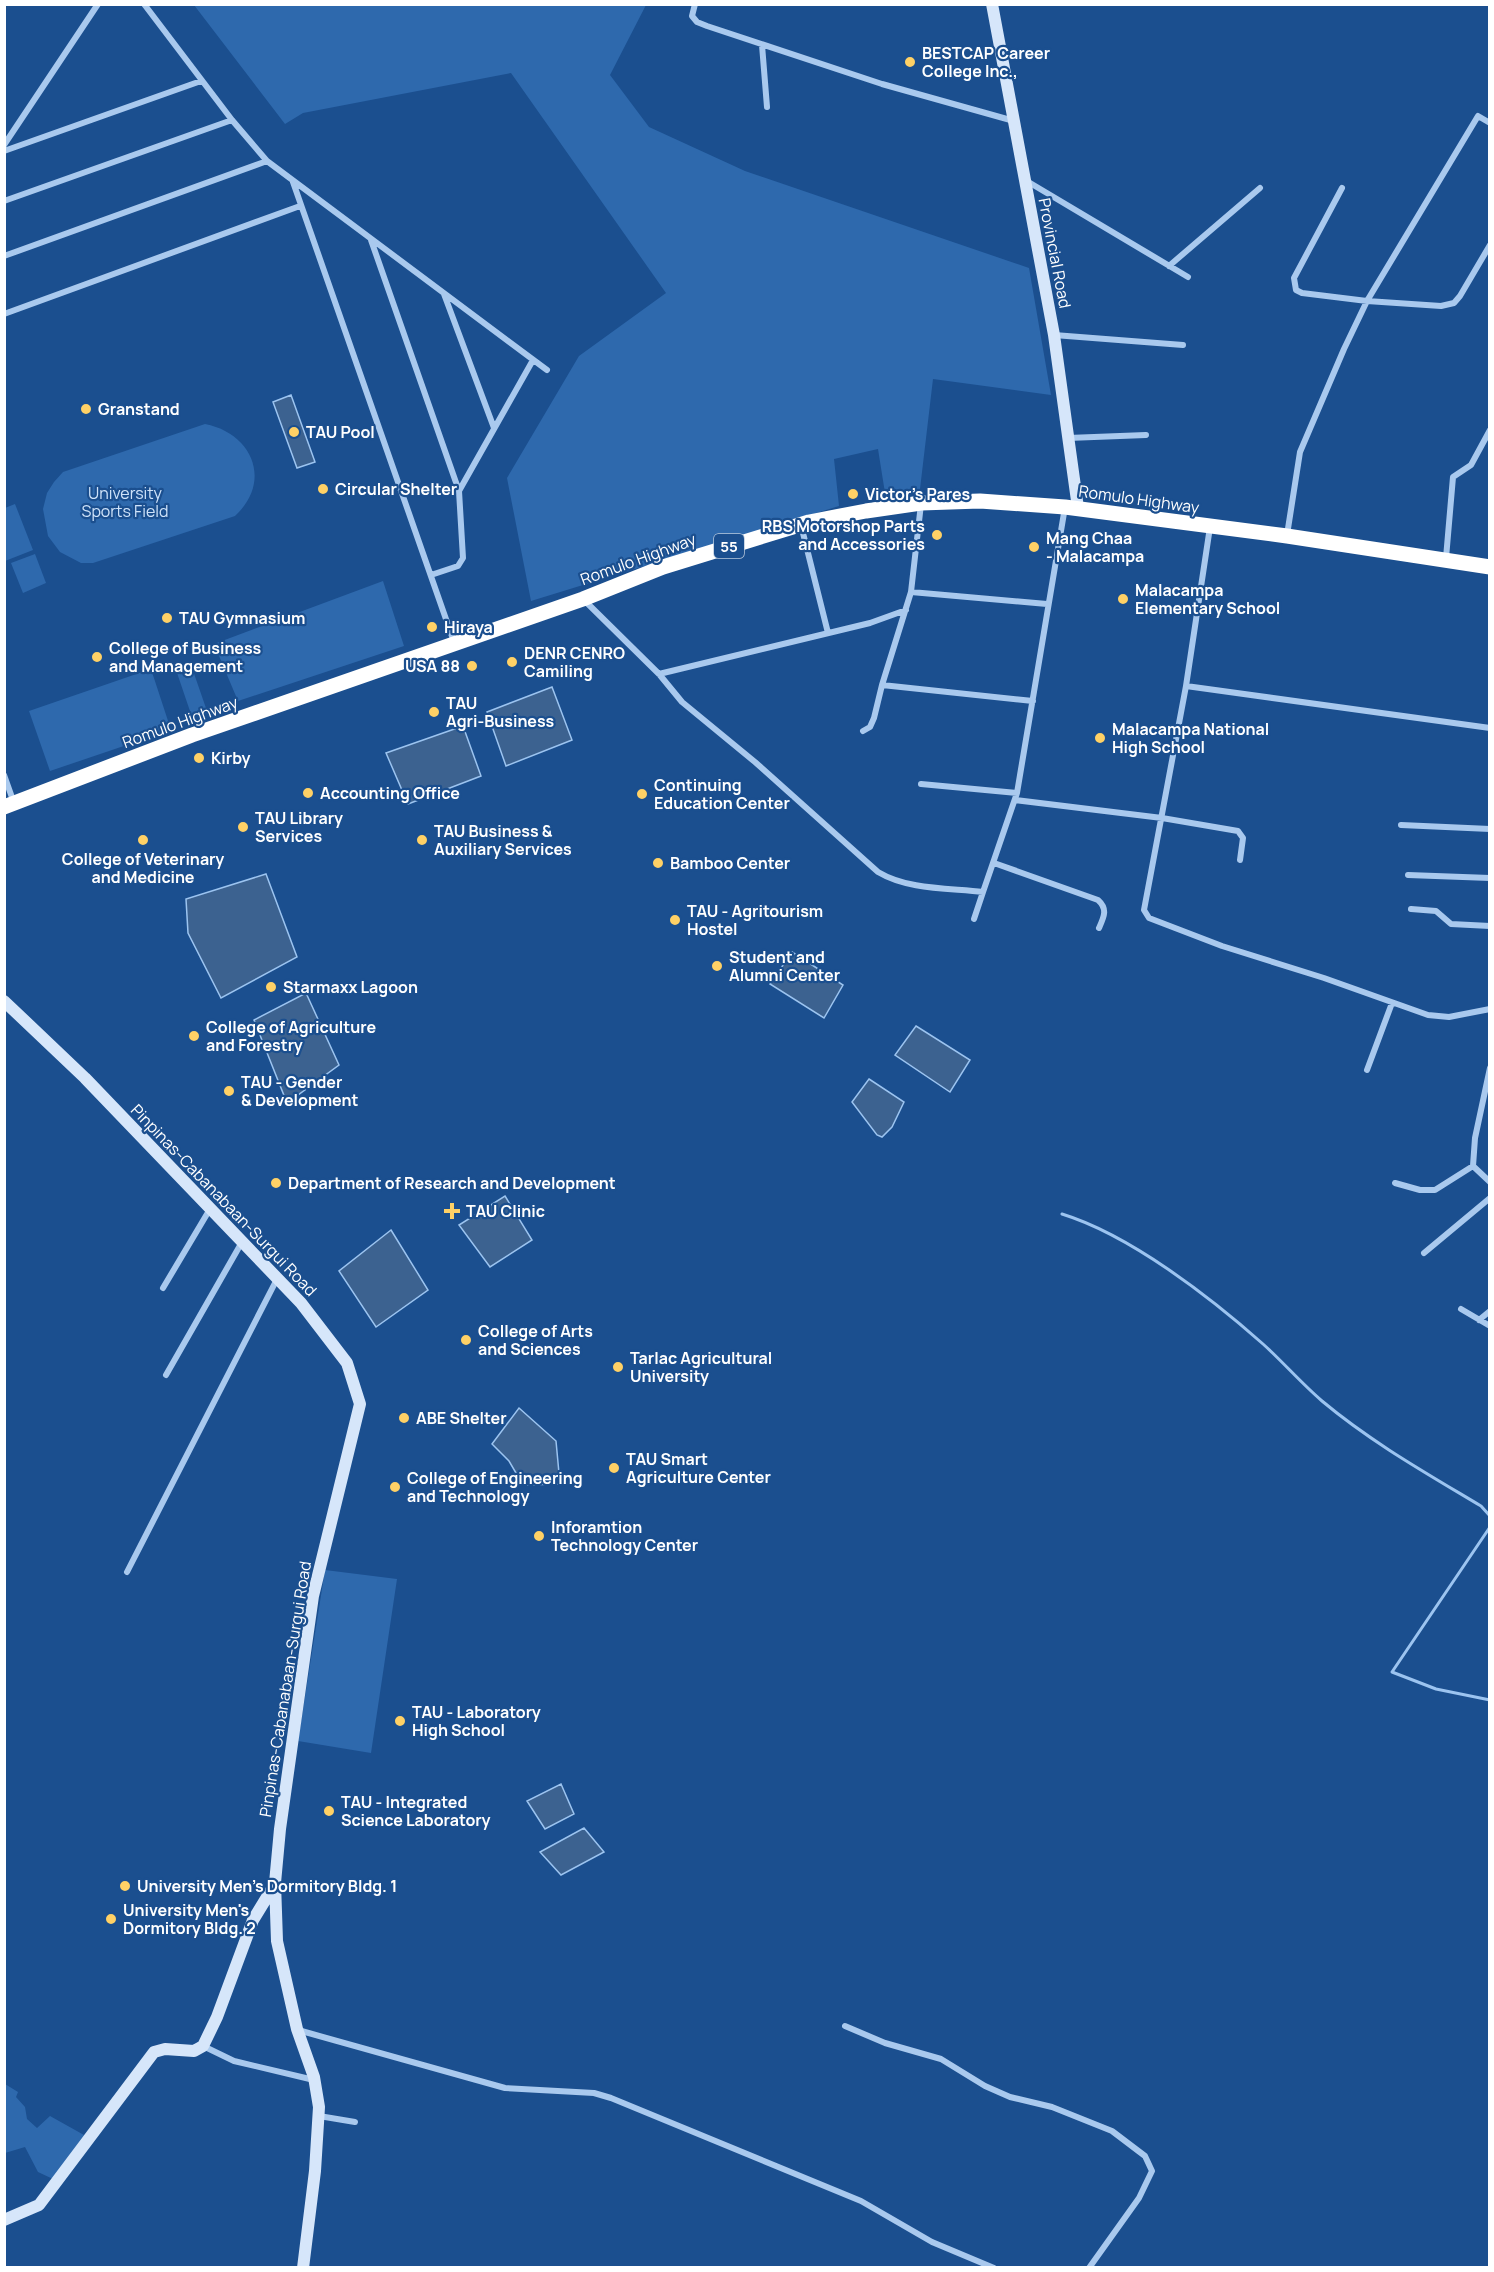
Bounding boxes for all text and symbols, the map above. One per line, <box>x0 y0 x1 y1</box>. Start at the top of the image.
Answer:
place label: BESTCAP Career College Inc., <box>922 42 1050 82</box>
marker: BESTCAP Career College Inc., <box>903 55 917 69</box>
street label: Provincial Road <box>1034 196 1076 310</box>
place label: Granstand <box>98 398 180 420</box>
marker: Granstand <box>79 402 93 416</box>
place label: TAU Pool <box>306 421 375 443</box>
marker: TAU Pool <box>287 425 301 439</box>
place label: Circular Shelter <box>335 478 457 500</box>
street label: Romulo Highway <box>1077 480 1201 518</box>
park label: University Sports Field <box>82 482 168 522</box>
marker: Circular Shelter <box>316 482 330 496</box>
place label: Victor's Pares <box>865 483 971 505</box>
marker: Victor's Pares <box>846 487 860 501</box>
place label: RBS Motorshop Parts and Accessories <box>762 515 925 555</box>
place label: Mang Chaa - Malacampa <box>1046 527 1144 567</box>
street label: Romulo Highway <box>577 528 699 590</box>
marker: RBS Motorshop Parts and Accessories <box>930 528 944 542</box>
road number: 55 <box>714 534 744 558</box>
marker: Mang Chaa - Malacampa <box>1027 540 1041 554</box>
place label: Malacampa Elementary School <box>1135 579 1280 619</box>
marker: Malacampa Elementary School <box>1116 592 1130 606</box>
place label: TAU Gymnasium <box>179 607 305 629</box>
marker: TAU Gymnasium <box>160 611 174 625</box>
place label: Hiraya <box>444 616 493 638</box>
marker: Hiraya <box>425 620 439 634</box>
place label: College of Business and Management <box>109 637 262 677</box>
place label: DENR CENRO Camiling <box>524 642 625 682</box>
marker: College of Business and Management <box>90 650 104 664</box>
place label: USA 88 <box>405 655 460 677</box>
marker: DENR CENRO Camiling <box>505 655 519 669</box>
marker: USA 88 <box>465 659 479 673</box>
street label: Romulo Highway <box>119 691 241 753</box>
place label: TAU Agri-Business <box>446 692 555 732</box>
marker: TAU Agri-Business <box>427 705 441 719</box>
place label: Malacampa National High School <box>1112 718 1269 758</box>
marker: Malacampa National High School <box>1093 731 1107 745</box>
place label: Kirby <box>211 747 250 769</box>
marker: Kirby <box>192 751 206 765</box>
place label: Continuing Education Center <box>654 774 790 814</box>
place label: Accounting Office <box>320 782 460 804</box>
marker: Accounting Office <box>301 786 315 800</box>
marker: Continuing Education Center <box>635 787 649 801</box>
place label: TAU Library Services <box>255 807 343 847</box>
marker: TAU Library Services <box>236 820 250 834</box>
place label: TAU Business & Auxiliary Services <box>434 820 572 860</box>
marker: College of Veterinary and Medicine <box>136 833 150 847</box>
marker: TAU Business & Auxiliary Services <box>415 833 429 847</box>
place label: College of Veterinary and Medicine <box>62 848 224 888</box>
place label: Bamboo Center <box>670 852 790 874</box>
marker: Bamboo Center <box>651 856 665 870</box>
place label: TAU - Agritourism Hostel <box>687 900 823 940</box>
marker: TAU - Agritourism Hostel <box>668 913 682 927</box>
place label: Student and Alumni Center <box>729 946 840 986</box>
marker: Student and Alumni Center <box>710 959 724 973</box>
place label: Starmaxx Lagoon <box>283 976 418 998</box>
marker: Starmaxx Lagoon <box>264 980 278 994</box>
place label: College of Agriculture and Forestry <box>206 1016 376 1056</box>
marker: College of Agriculture and Forestry <box>187 1029 201 1043</box>
place label: TAU - Gender & Development <box>241 1071 358 1111</box>
marker: TAU - Gender & Development <box>222 1084 236 1098</box>
street label: Pinpinas-Cabanabaan-Surgui Road <box>126 1099 322 1301</box>
place label: Department of Research and Development <box>288 1172 616 1194</box>
marker: Department of Research and Development <box>269 1176 283 1190</box>
place label: TAU Clinic <box>466 1200 545 1222</box>
marker: TAU Clinic <box>443 1202 461 1220</box>
place label: College of Arts and Sciences <box>478 1320 593 1360</box>
marker: College of Arts and Sciences <box>459 1333 473 1347</box>
place label: Tarlac Agricultural University <box>630 1347 772 1387</box>
marker: Tarlac Agricultural University <box>611 1360 625 1374</box>
place label: ABE Shelter <box>416 1407 507 1429</box>
marker: ABE Shelter <box>397 1411 411 1425</box>
place label: TAU Smart Agriculture Center <box>626 1448 771 1488</box>
marker: TAU Smart Agriculture Center <box>607 1461 621 1475</box>
place label: College of Engineering and Technology <box>407 1467 583 1507</box>
marker: College of Engineering and Technology <box>388 1480 402 1494</box>
place label: Inforamtion Technology Center <box>551 1516 698 1556</box>
marker: Inforamtion Technology Center <box>532 1529 546 1543</box>
street label: Pinpinas-Cabanabaan-Surgui Road <box>254 1559 316 1819</box>
place label: TAU - Laboratory High School <box>412 1701 541 1741</box>
marker: TAU - Laboratory High School <box>393 1714 407 1728</box>
place label: TAU - Integrated Science Laboratory <box>341 1791 490 1831</box>
marker: TAU - Integrated Science Laboratory <box>322 1804 336 1818</box>
place label: University Men's Dormitory Bldg. 1 <box>137 1875 397 1897</box>
marker: University Men's Dormitory Bldg. 1 <box>118 1879 132 1893</box>
place label: University Men's Dormitory Bldg. 2 <box>123 1899 256 1939</box>
marker: University Men's Dormitory Bldg. 2 <box>104 1912 118 1926</box>

